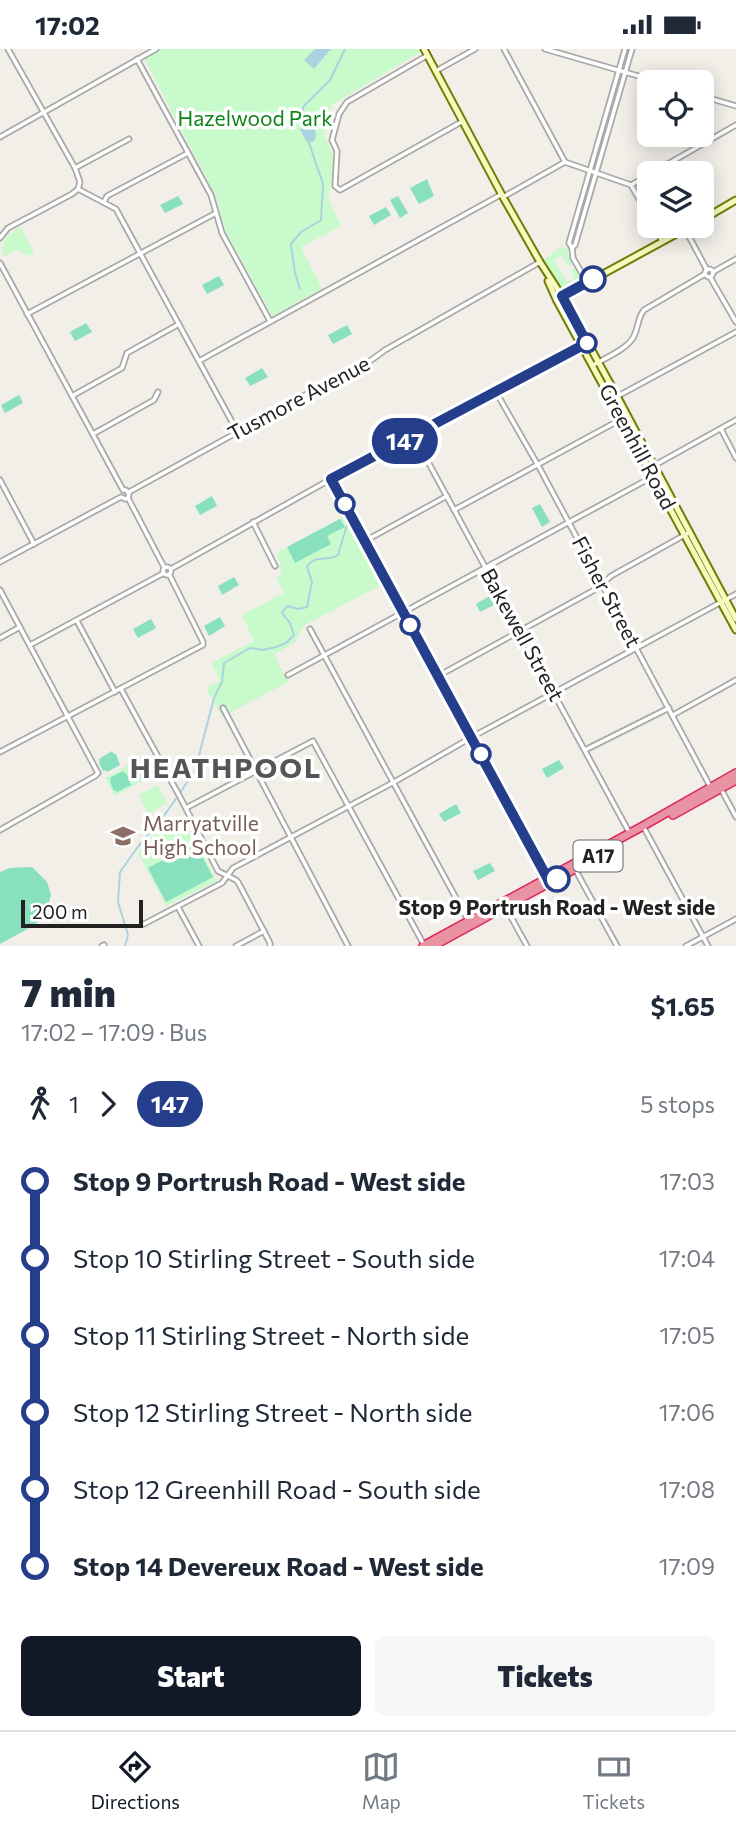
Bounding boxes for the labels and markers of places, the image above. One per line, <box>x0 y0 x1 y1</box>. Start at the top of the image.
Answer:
unlabelled marker <box>580 266 606 292</box>
unlabelled marker <box>577 333 597 353</box>
unlabelled marker <box>335 494 355 514</box>
unlabelled marker <box>400 615 420 635</box>
unlabelled marker <box>471 744 491 764</box>
place label: Marryatville High School <box>143 810 259 859</box>
school or university icon: Marryatville High School <box>109 822 137 850</box>
marker: Stop 9 Portrush Road - West side <box>544 866 570 892</box>
place label: Stop 9 Portrush Road - West side <box>399 894 715 919</box>

